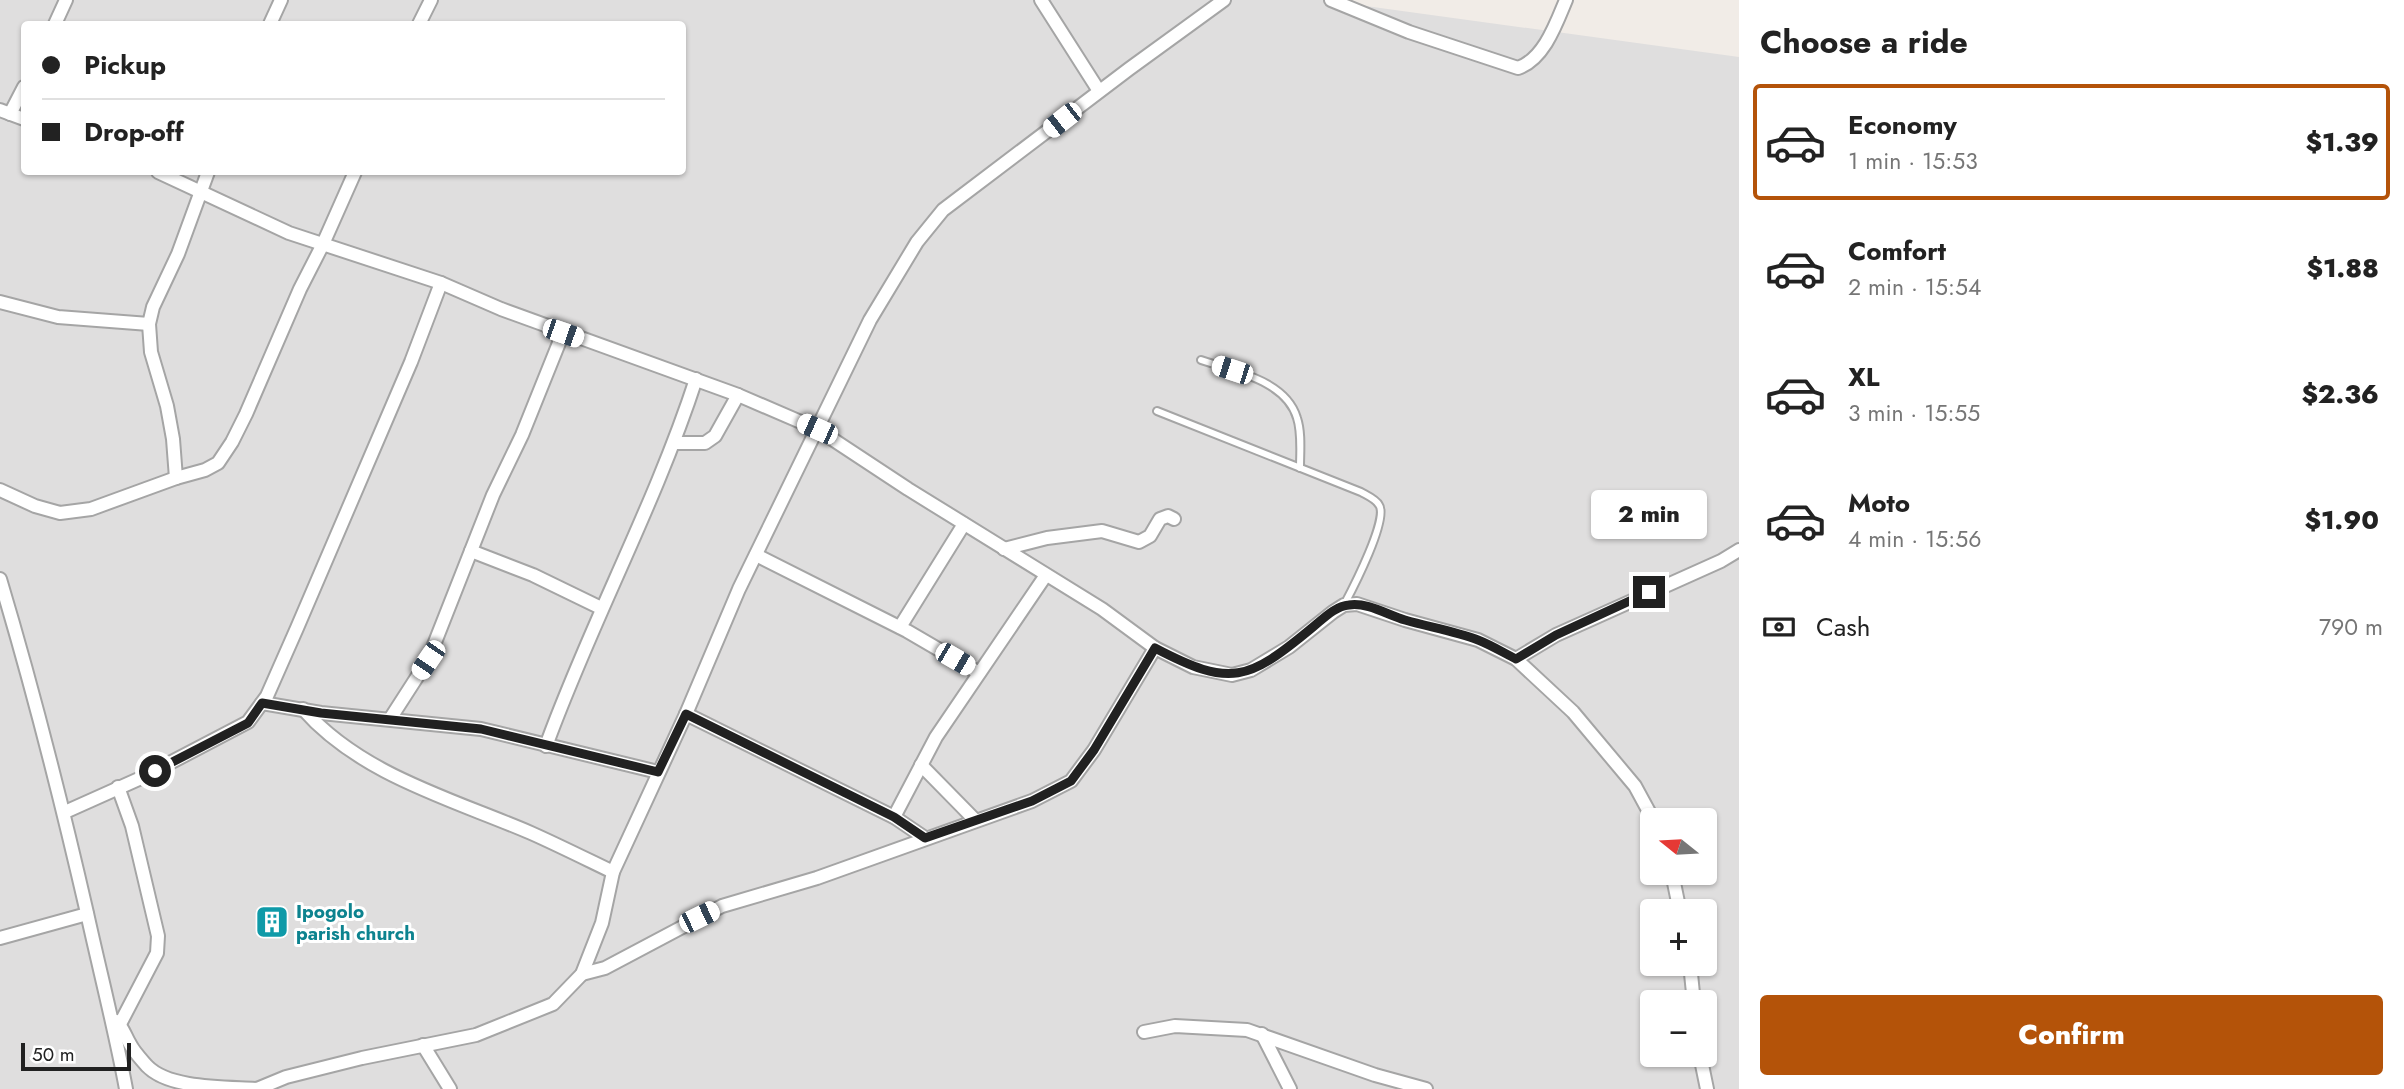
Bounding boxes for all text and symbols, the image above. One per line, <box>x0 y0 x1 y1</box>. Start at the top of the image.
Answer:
text: Choose a ride <box>1760 19 1968 65</box>
text: Pickup <box>84 46 166 84</box>
car <box>1039 99 1086 141</box>
text: Economy <box>1848 106 1957 144</box>
icon: car <box>1764 111 1827 174</box>
text: Drop-off <box>84 113 184 151</box>
text: $1.39 <box>2305 123 2379 161</box>
text: 1 min · 15:53 <box>1848 144 1978 178</box>
text: Comfort <box>1848 232 1946 270</box>
icon: car <box>1764 237 1827 300</box>
text: $1.88 <box>2306 249 2379 287</box>
text: 2 min · 15:54 <box>1848 270 1981 304</box>
car <box>540 316 587 350</box>
car <box>1209 354 1256 386</box>
text: XL <box>1848 358 1880 396</box>
icon: car <box>1764 363 1827 426</box>
text: $2.36 <box>2301 375 2379 413</box>
text: 3 min · 15:55 <box>1848 396 1980 430</box>
car <box>794 411 841 447</box>
text: Moto <box>1848 484 1910 522</box>
icon: car <box>1764 489 1827 552</box>
callout: 2 min <box>1591 490 1707 540</box>
text: 2 min <box>1618 497 1680 531</box>
text: $1.90 <box>2304 501 2379 539</box>
text: 4 min · 15:56 <box>1848 522 1981 556</box>
route end <box>1633 576 1665 608</box>
icon: cash <box>1760 608 1798 646</box>
text: Cash <box>1816 608 1870 646</box>
text: 790 m <box>2319 610 2383 644</box>
car <box>408 637 449 683</box>
car <box>932 639 979 679</box>
route start <box>139 755 171 787</box>
north arrow <box>1640 808 1717 886</box>
map controls <box>1640 808 1717 1067</box>
place label: Ipogolo parish church <box>296 898 415 947</box>
car <box>676 898 723 936</box>
button: + <box>1640 899 1717 976</box>
building icon: Ipogolo parish church <box>253 903 291 941</box>
button: − <box>1640 990 1717 1067</box>
button: Confirm <box>1760 995 2383 1075</box>
scale bar <box>21 1040 131 1072</box>
text: 50 m <box>32 1041 75 1068</box>

